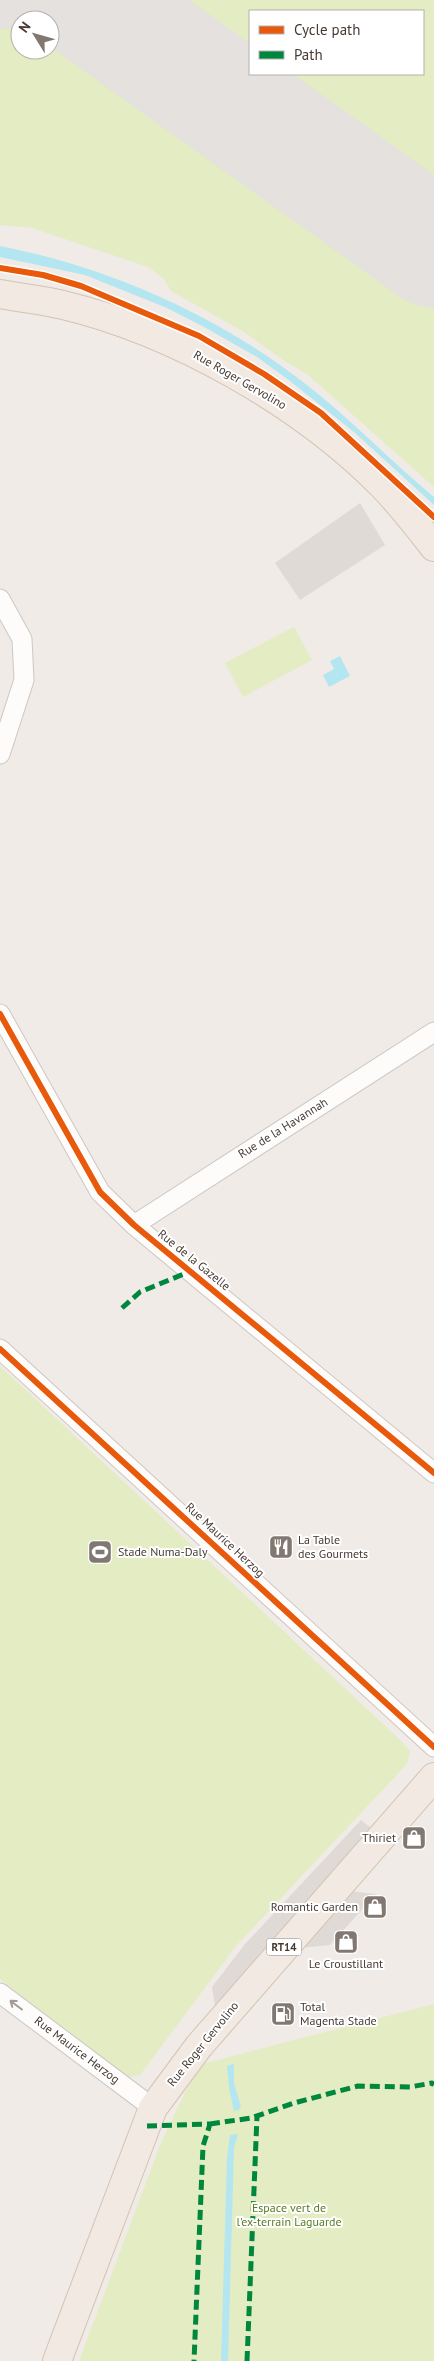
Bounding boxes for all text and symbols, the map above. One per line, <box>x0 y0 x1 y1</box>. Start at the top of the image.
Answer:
north arrow <box>10 10 60 60</box>
legend <box>249 10 424 75</box>
text: N <box>15 18 35 36</box>
text: Cycle path <box>294 20 360 39</box>
text: Path <box>294 45 323 64</box>
street label: Rue Roger Gervolino <box>191 347 289 412</box>
street label: Rue de la Havannah <box>235 1094 330 1161</box>
street label: Rue de la Gazelle <box>155 1226 234 1293</box>
street label: Rue Maurice Herzog <box>183 1499 268 1580</box>
place label: La Table des Gourmets <box>298 1532 368 1561</box>
restaurant icon: La Table des Gourmets <box>268 1534 294 1560</box>
sports icon: Stade Numa-Daly <box>87 1539 113 1565</box>
place label: Stade Numa-Daly <box>118 1544 208 1559</box>
shop icon: Thiriet <box>401 1825 427 1851</box>
place label: Thiriet <box>362 1830 396 1845</box>
shop icon: Romantic Garden <box>362 1894 388 1920</box>
place label: Romantic Garden <box>271 1899 358 1914</box>
shop icon: Le Croustillant <box>333 1929 359 1955</box>
road number: RT14 <box>266 1938 302 1955</box>
place label: Le Croustillant <box>309 1956 383 1971</box>
street label: Rue Roger Gervolino <box>164 1998 241 2089</box>
place label: Total Magenta Stade <box>300 1999 377 2028</box>
one-way arrow <box>9 2000 23 2010</box>
fuel station icon: Total Magenta Stade <box>270 2001 296 2027</box>
street label: Rue Maurice Herzog <box>32 2013 123 2087</box>
park label: Espace vert de l'ex-terrain Laguarde <box>236 2200 342 2229</box>

